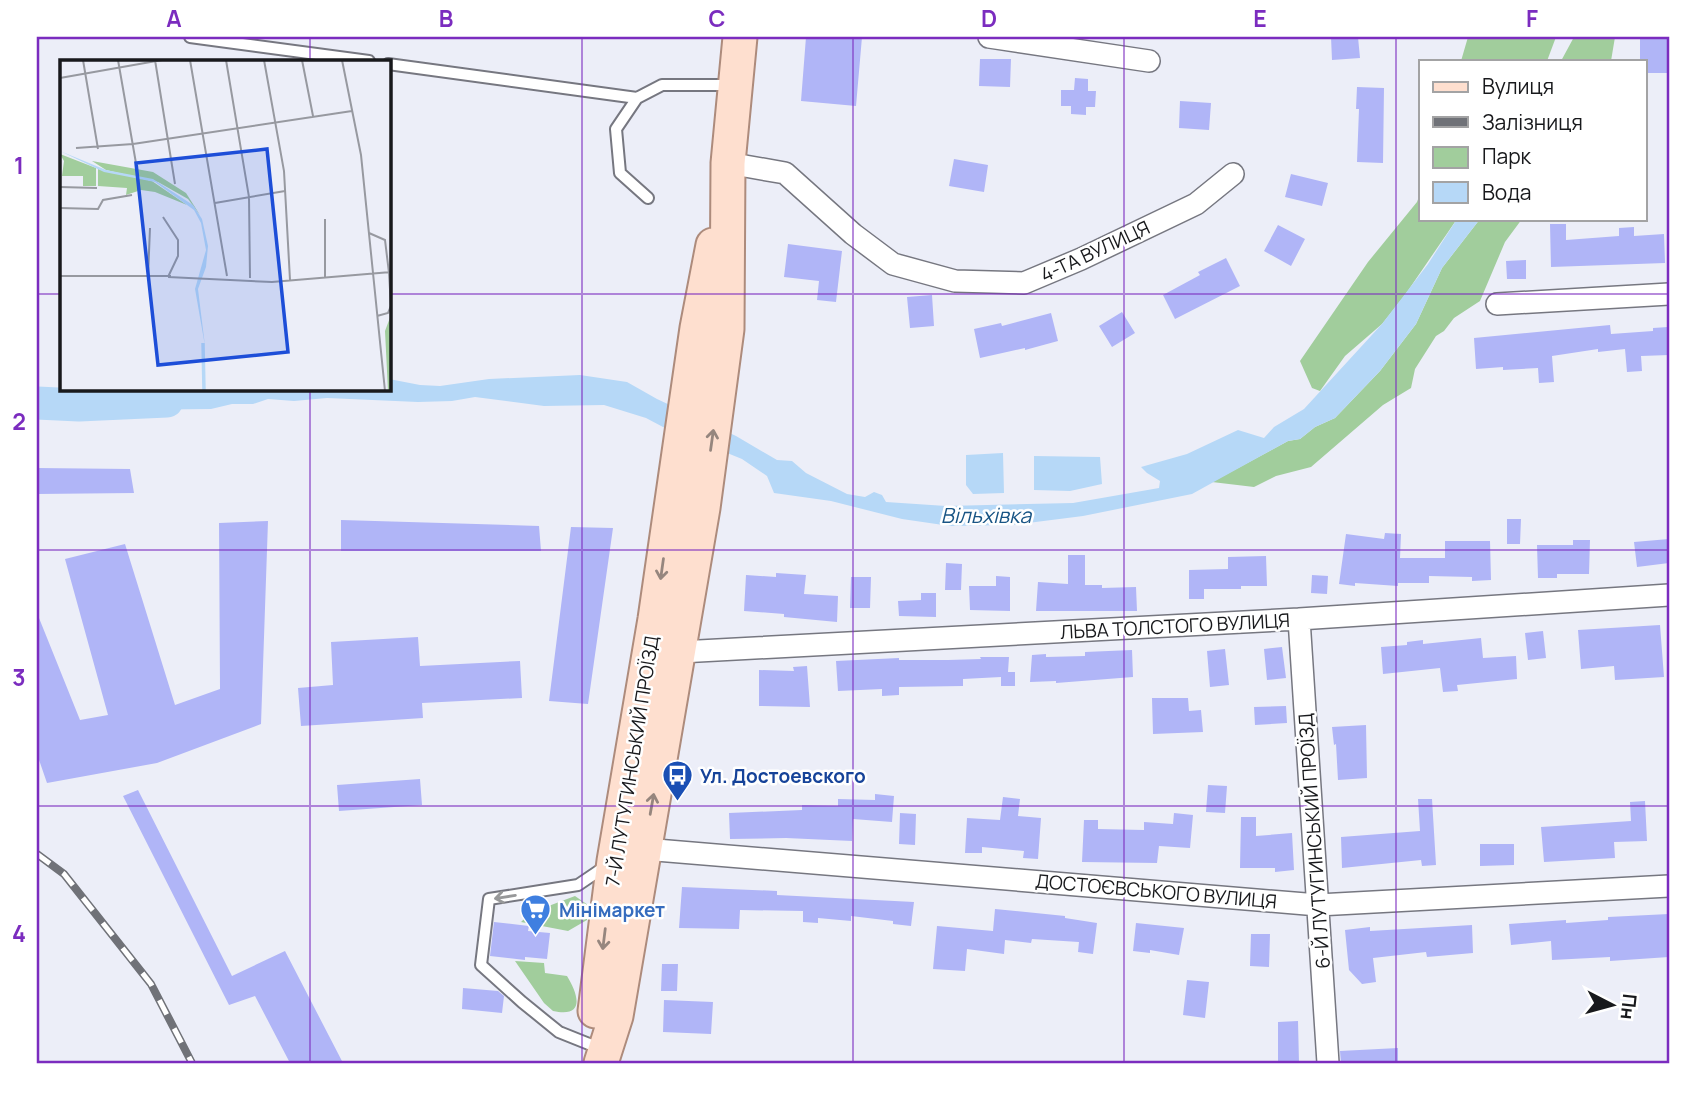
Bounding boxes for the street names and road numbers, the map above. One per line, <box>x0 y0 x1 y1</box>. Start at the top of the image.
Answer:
street label: 4-ТА ВУЛИЦЯ <box>1036 214 1154 288</box>
street label: ЛЬВА ТОЛСТОГО ВУЛИЦЯ <box>1059 607 1291 645</box>
street label: 7-Й ЛУТУГИНСЬКИЙ ПРОЇЗД <box>599 634 665 888</box>
street label: 6-Й ЛУТУГИНСЬКИЙ ПРОЇЗД <box>1292 712 1336 970</box>
street label: ДОСТОЄВСЬКОГО ВУЛИЦЯ <box>1034 867 1278 915</box>

